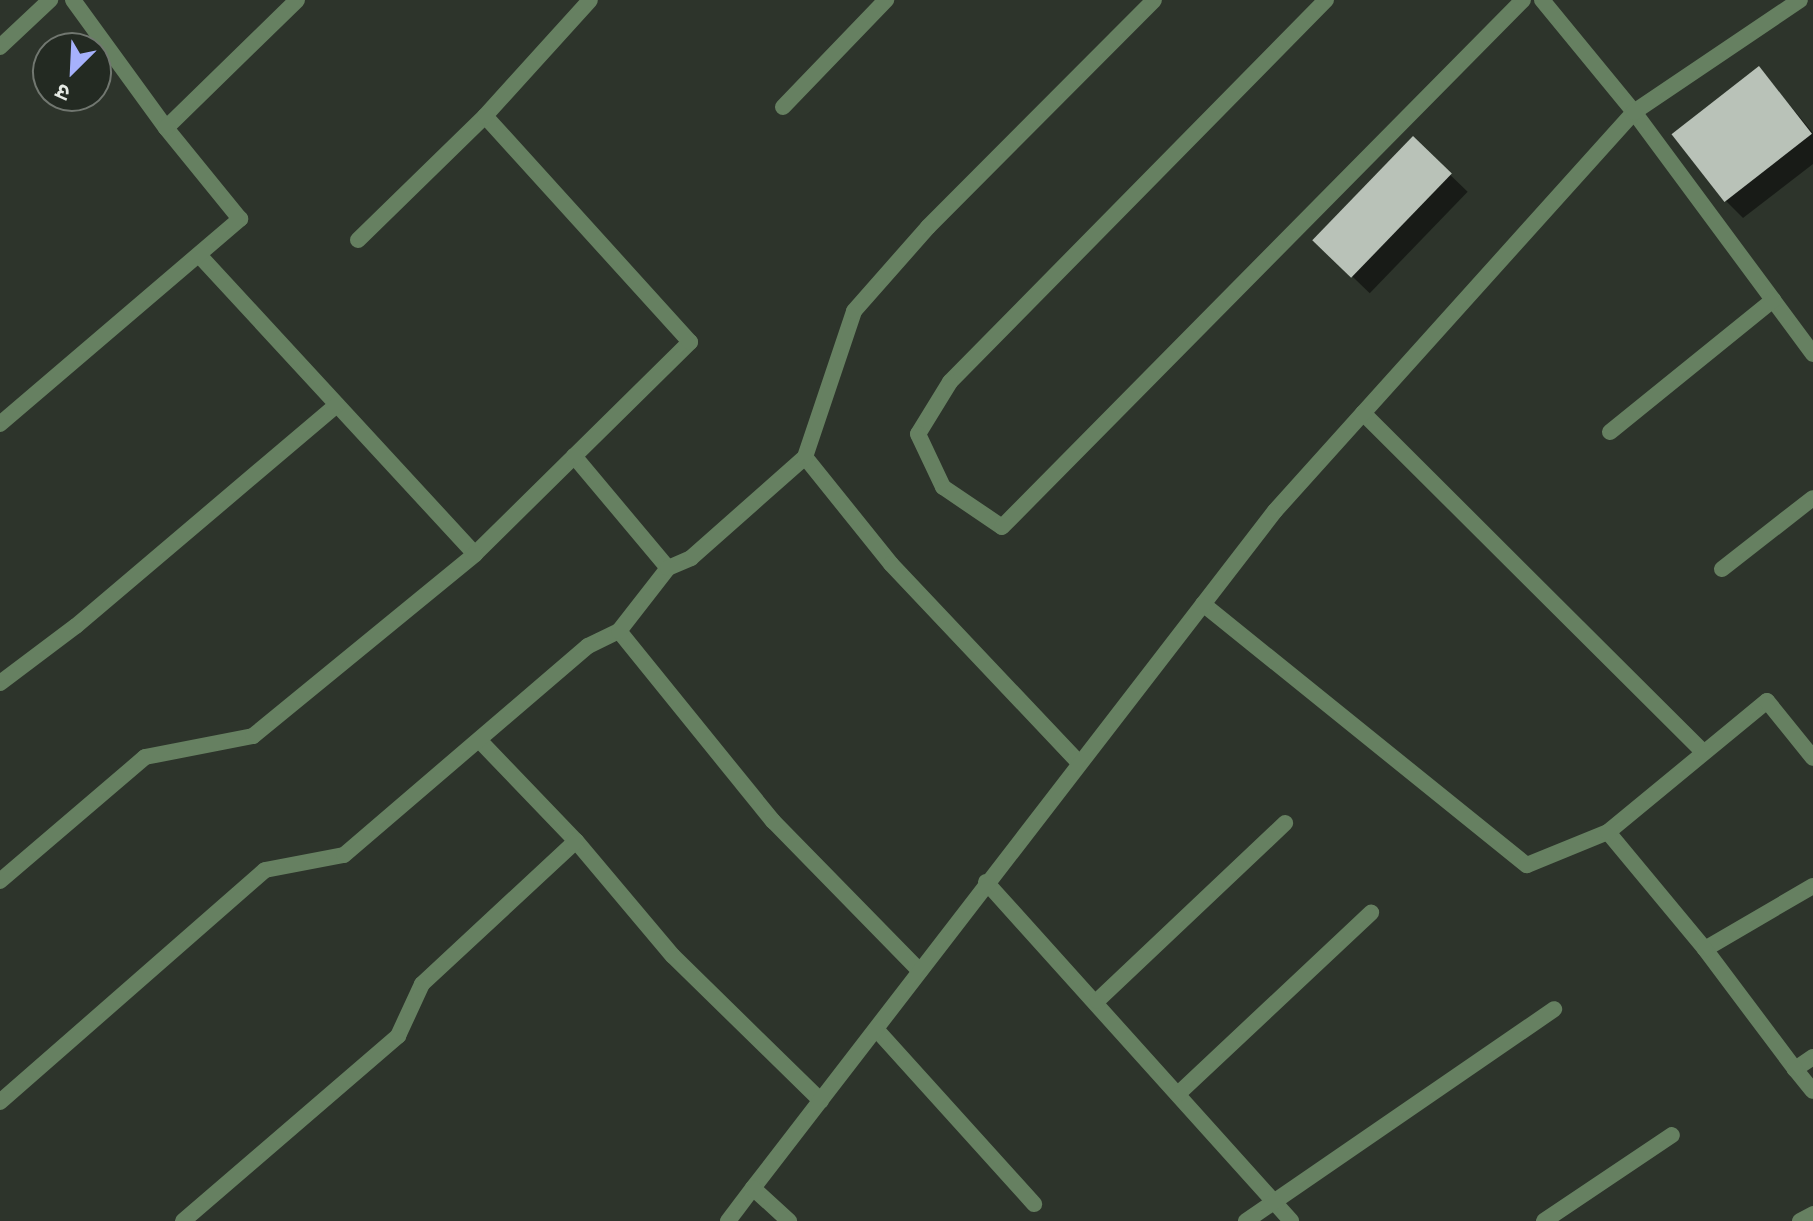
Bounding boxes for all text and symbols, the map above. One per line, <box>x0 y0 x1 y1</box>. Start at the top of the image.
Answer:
north arrow <box>32 32 112 112</box>
text: उ <box>52 79 74 107</box>

